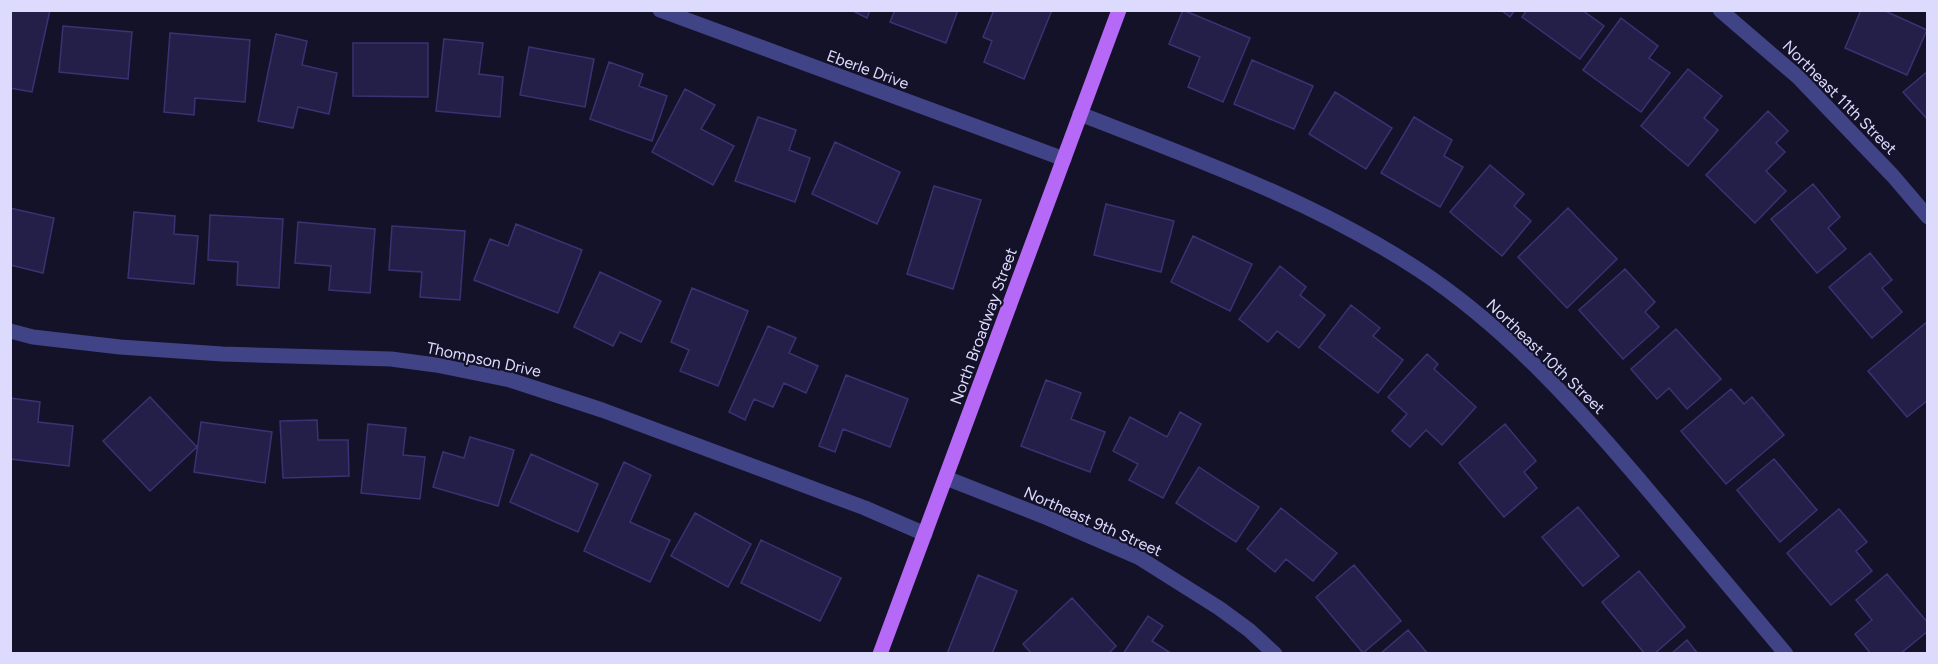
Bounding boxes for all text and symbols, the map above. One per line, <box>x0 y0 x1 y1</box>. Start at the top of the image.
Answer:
street label: Northeast 11th Street <box>1779 36 1901 158</box>
street label: Eberle Drive <box>824 46 912 93</box>
street label: North Broadway Street <box>946 245 1021 407</box>
street label: Northeast 10th Street <box>1483 295 1609 418</box>
street label: Thompson Drive <box>425 338 543 381</box>
street label: Northeast 9th Street <box>1021 482 1165 560</box>

